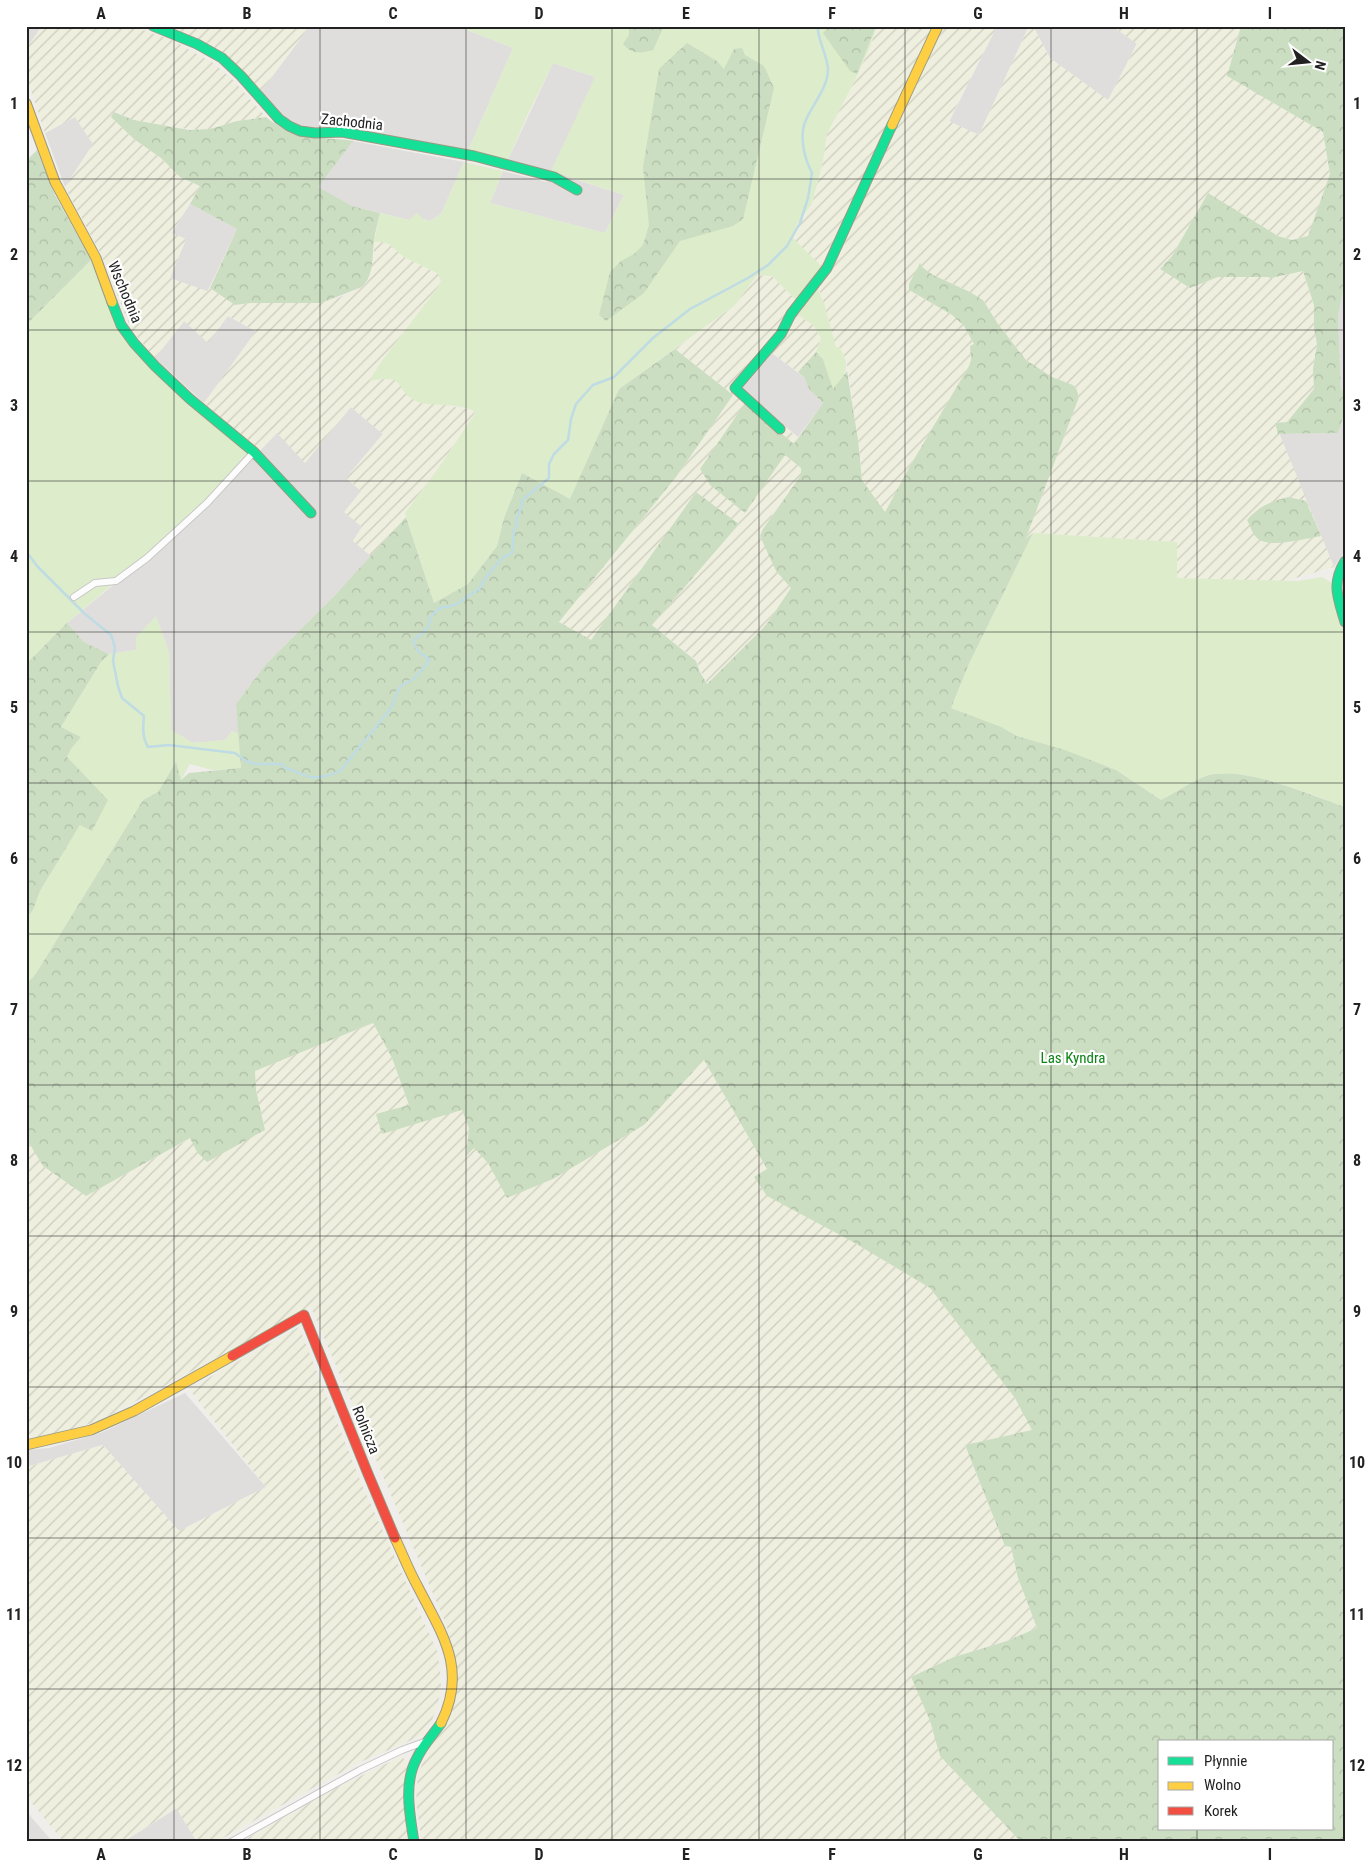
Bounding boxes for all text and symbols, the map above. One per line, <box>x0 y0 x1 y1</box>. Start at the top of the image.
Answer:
text: A <box>96 4 106 23</box>
text: B <box>243 4 252 23</box>
text: C <box>388 4 398 23</box>
text: D <box>534 4 544 23</box>
text: E <box>682 4 690 23</box>
text: F <box>828 4 836 23</box>
text: G <box>973 4 983 23</box>
text: H <box>1119 4 1129 23</box>
text: I <box>1268 4 1272 23</box>
north arrow <box>1284 38 1334 88</box>
text: N <box>1312 59 1329 72</box>
text: 1 <box>10 94 18 113</box>
text: 1 <box>1353 94 1361 113</box>
street label: Zachodnia <box>320 110 384 134</box>
text: 2 <box>10 245 18 264</box>
text: 2 <box>1353 245 1361 264</box>
street label: Wschodnia <box>104 258 146 326</box>
text: 3 <box>10 396 18 415</box>
text: 3 <box>1353 396 1361 415</box>
text: 4 <box>10 547 18 566</box>
text: 4 <box>1353 547 1361 566</box>
text: 5 <box>10 698 18 717</box>
text: 5 <box>1353 698 1361 717</box>
text: 6 <box>10 849 18 868</box>
text: 6 <box>1353 849 1361 868</box>
text: 7 <box>10 1000 18 1019</box>
text: 7 <box>1353 1000 1361 1019</box>
park label: Las Kyndra <box>1041 1049 1105 1067</box>
text: 8 <box>10 1151 18 1170</box>
text: 8 <box>1353 1151 1361 1170</box>
text: 9 <box>10 1302 18 1321</box>
text: 9 <box>1353 1302 1361 1321</box>
street label: Rolnicza <box>348 1403 384 1457</box>
text: 10 <box>6 1453 22 1472</box>
text: 10 <box>1349 1453 1365 1472</box>
text: 11 <box>6 1605 22 1624</box>
text: 11 <box>1349 1605 1365 1624</box>
legend <box>1158 1740 1334 1830</box>
text: Płynnie <box>1204 1752 1247 1770</box>
text: 12 <box>6 1756 22 1775</box>
text: 12 <box>1349 1756 1365 1775</box>
text: Wolno <box>1204 1776 1241 1794</box>
text: Korek <box>1204 1802 1238 1820</box>
text: A <box>96 1845 106 1864</box>
text: B <box>243 1845 252 1864</box>
text: C <box>388 1845 398 1864</box>
text: D <box>534 1845 544 1864</box>
text: E <box>682 1845 690 1864</box>
text: F <box>828 1845 836 1864</box>
text: G <box>973 1845 983 1864</box>
text: H <box>1119 1845 1129 1864</box>
text: I <box>1268 1845 1272 1864</box>

